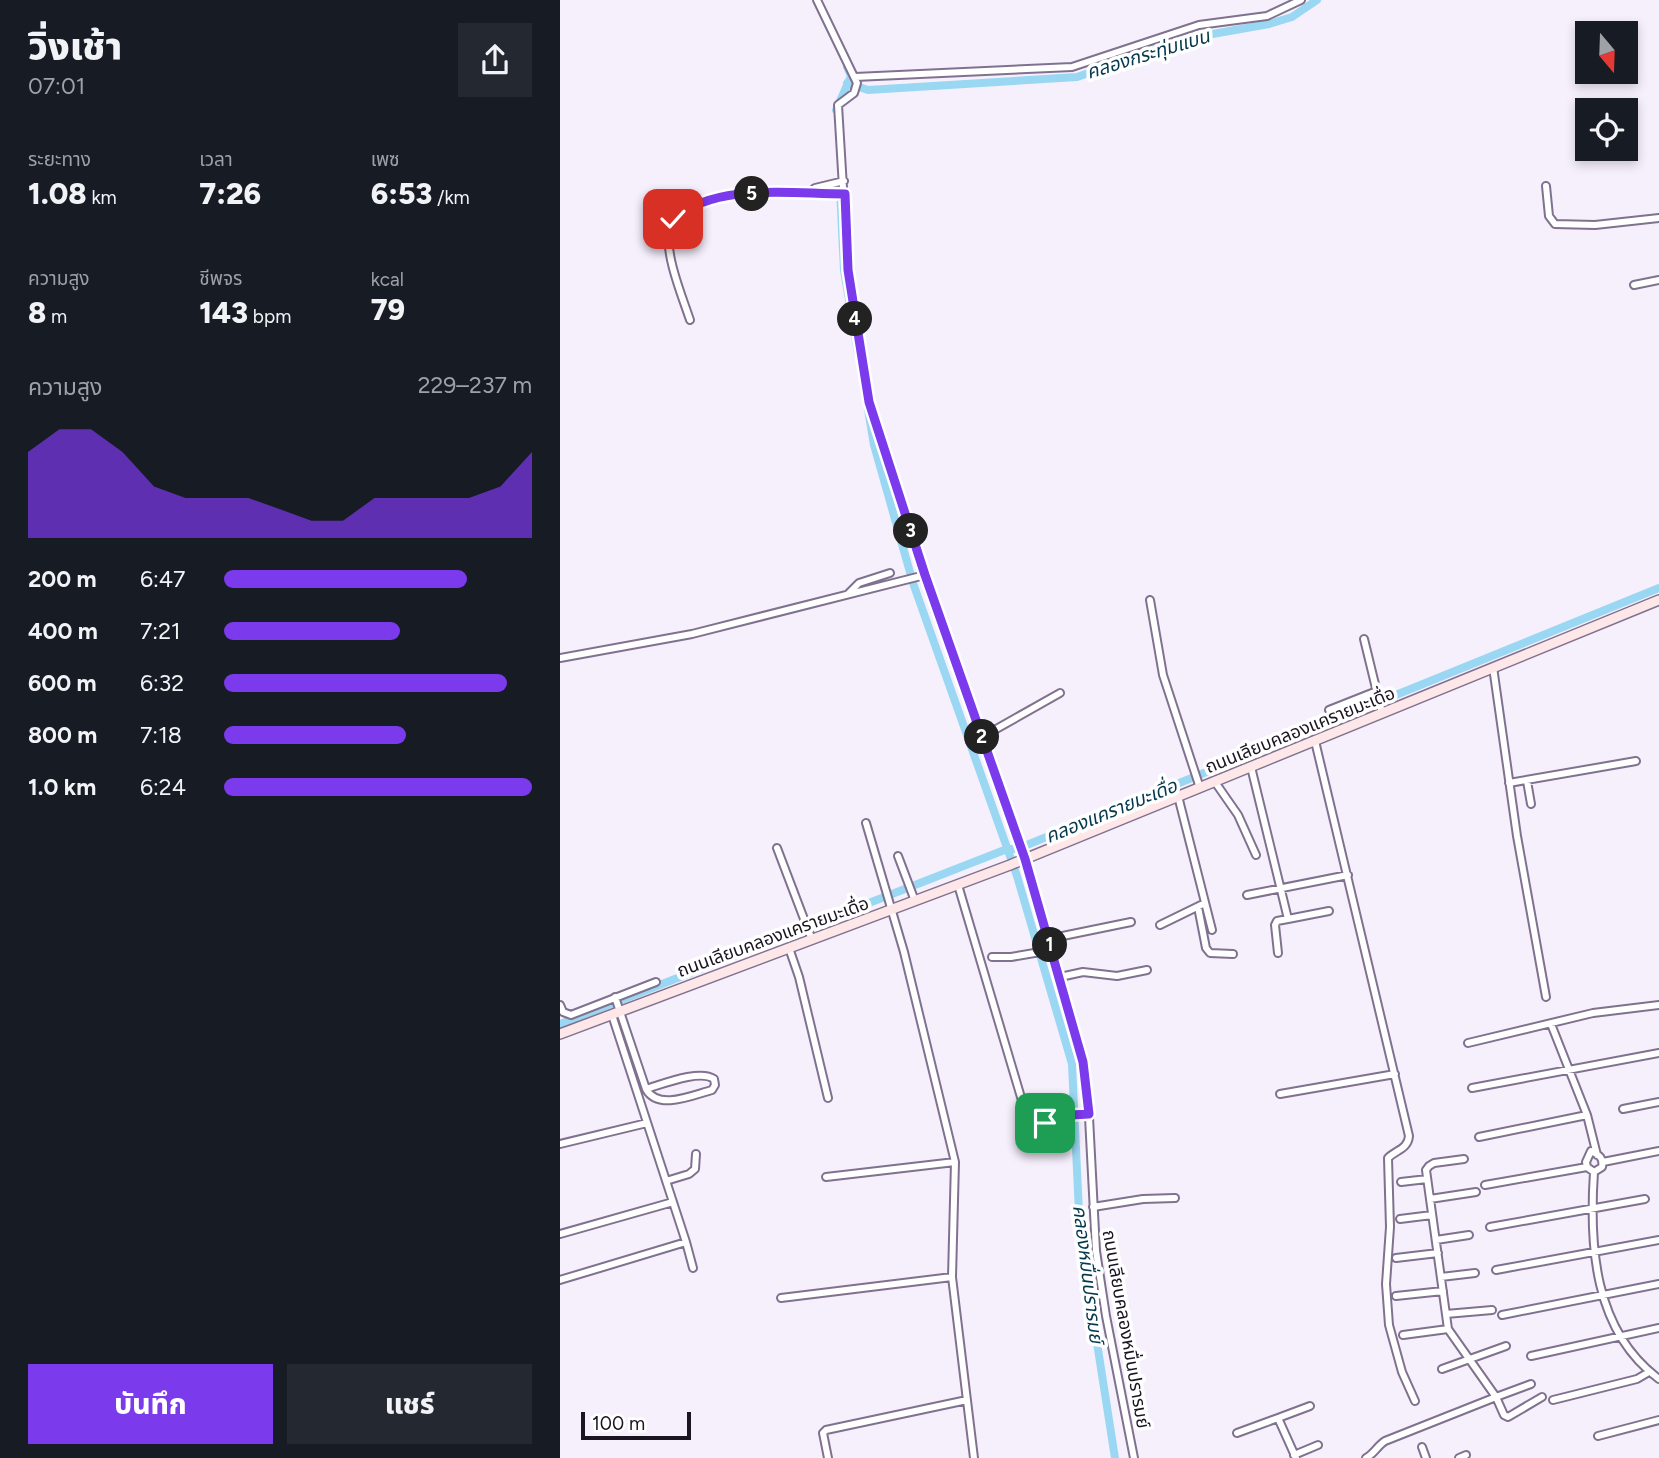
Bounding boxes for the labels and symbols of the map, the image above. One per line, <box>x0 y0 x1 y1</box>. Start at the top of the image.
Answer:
north arrow <box>1575 21 1638 84</box>
water label: คลองกระทุ่มแบน <box>1084 24 1214 84</box>
pin: 5 <box>734 176 770 212</box>
pin <box>643 189 703 249</box>
pin: 4 <box>838 302 872 336</box>
pin: 3 <box>894 514 928 548</box>
street label: ถนนเลียบคลองแครายมะเดื่อ <box>1201 680 1398 778</box>
pin: 2 <box>964 720 1000 754</box>
water label: คลองแครายมะเดื่อ <box>1041 772 1181 848</box>
street label: ถนนเลียบคลองแครายมะเดื่อ <box>673 890 872 982</box>
pin: 1 <box>1032 928 1068 962</box>
pin <box>1015 1093 1075 1153</box>
water label: คลองหมื่นปรารมย์ <box>1068 1203 1110 1348</box>
street label: ถนนเลียบคลองหมื่นปรารมย์ <box>1098 1228 1156 1430</box>
scale bar <box>581 1409 691 1441</box>

